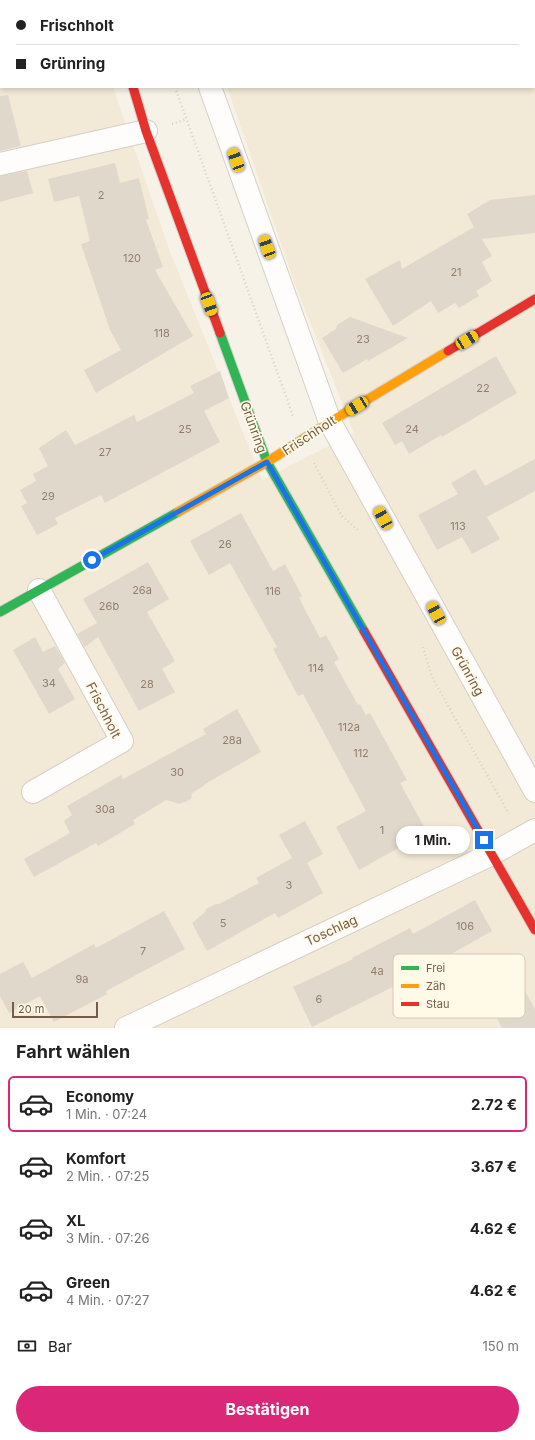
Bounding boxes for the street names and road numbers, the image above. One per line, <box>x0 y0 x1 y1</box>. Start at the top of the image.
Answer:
street label: Grünring <box>237 399 271 455</box>
street label: Frischholt <box>279 412 339 458</box>
street label: Grünring <box>448 644 488 698</box>
street label: Frischholt <box>83 679 125 741</box>
street label: Toschlag <box>302 911 360 949</box>

